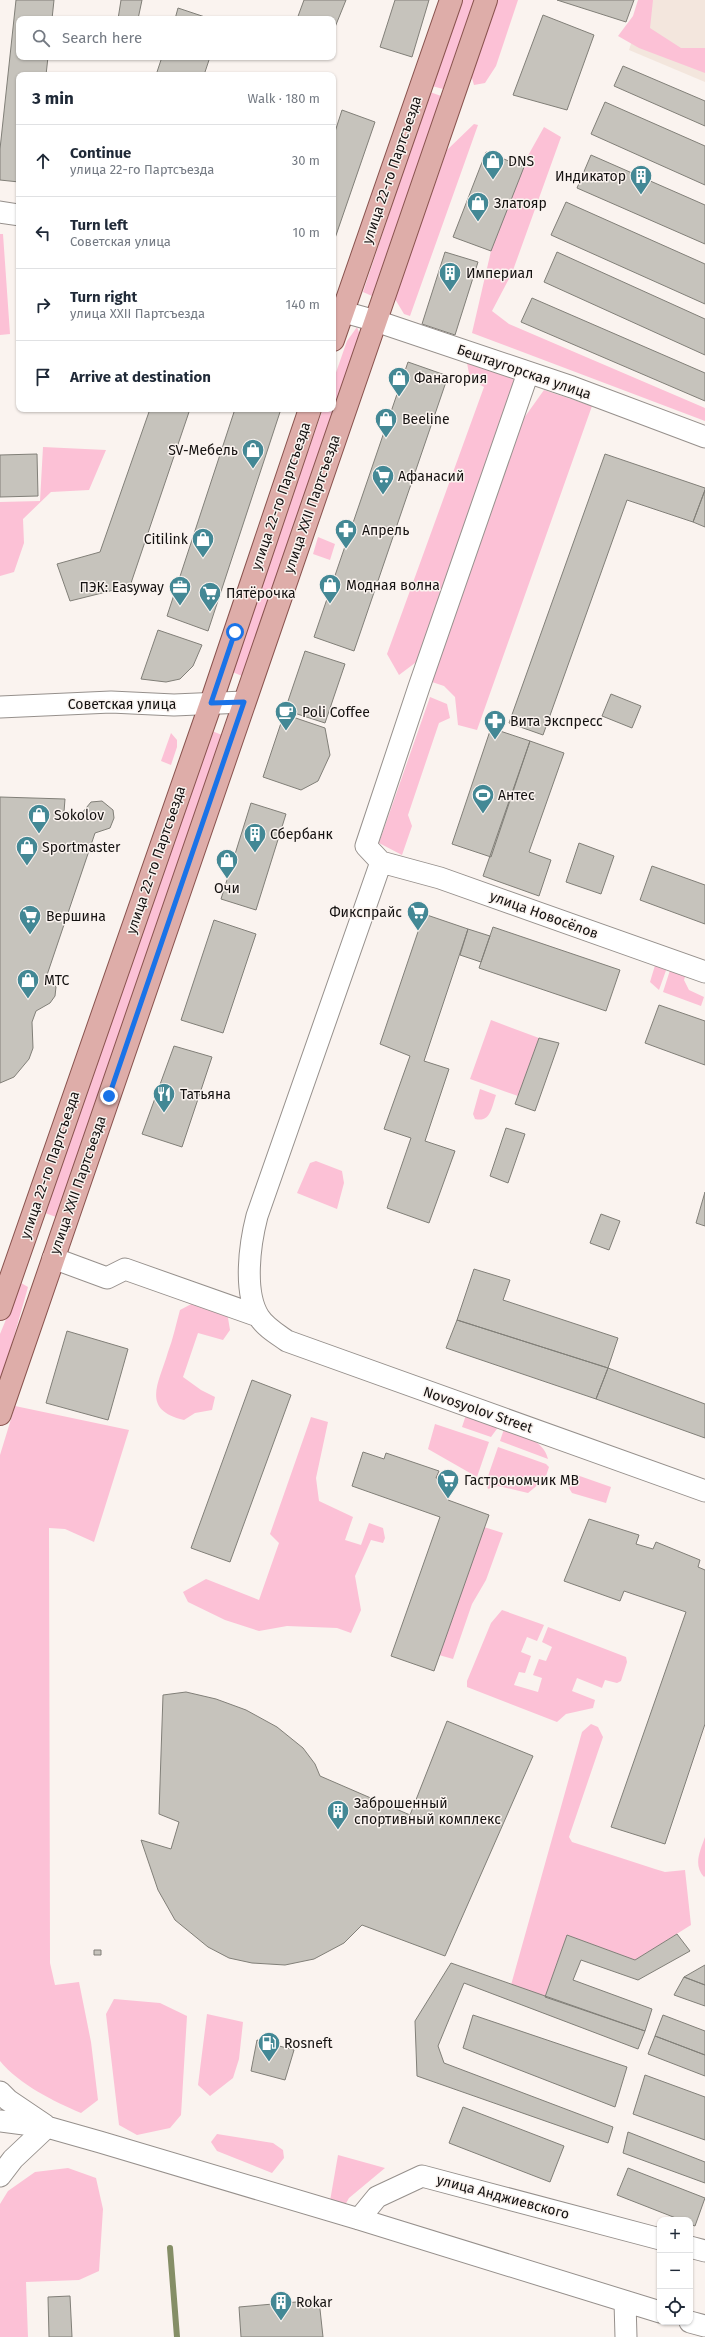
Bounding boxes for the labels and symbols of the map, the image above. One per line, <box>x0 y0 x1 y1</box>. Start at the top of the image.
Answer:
street label: улица 22-го Партсъезда <box>359 94 425 246</box>
shop icon: DNS <box>480 148 506 181</box>
place label: DNS <box>508 153 535 170</box>
building icon: Индикатор <box>628 163 654 196</box>
place label: Индикатор <box>555 168 626 185</box>
shop icon: Златояр <box>465 190 491 223</box>
place label: Златояр <box>494 195 547 212</box>
building icon: Империал <box>437 260 463 293</box>
place label: Империал <box>466 265 533 282</box>
street label: Бештаугорская улица <box>455 341 593 403</box>
shop icon: Фанагория <box>386 365 412 398</box>
place label: Фанагория <box>414 370 487 387</box>
shop icon: Beeline <box>373 406 399 439</box>
place label: Beeline <box>402 411 450 428</box>
street label: улица 22-го Партсъезда <box>248 420 314 572</box>
street label: улица XXII Партсъезда <box>280 432 344 576</box>
shop icon: SV-Мебель <box>240 437 266 470</box>
place label: SV-Мебель <box>168 442 238 459</box>
supermarket icon: Афанасий <box>370 463 396 496</box>
place label: Афанасий <box>398 468 464 485</box>
pharmacy icon: Апрель <box>333 517 359 550</box>
place label: Апрель <box>362 522 409 539</box>
shop icon: Citilink <box>190 526 216 559</box>
place label: Citilink <box>144 531 189 548</box>
shop icon: Модная волна <box>317 572 343 605</box>
office icon: ПЭК: Easyway <box>167 574 193 607</box>
place label: Модная волна <box>346 577 440 594</box>
place label: ПЭК: Easyway <box>80 579 164 596</box>
supermarket icon: Пятёрочка <box>197 580 223 613</box>
place label: Пятёрочка <box>226 585 296 602</box>
route start <box>226 623 244 641</box>
street label: Советская улица <box>68 696 176 713</box>
cafe icon: Poli Coffee <box>273 699 299 732</box>
place label: Poli Coffee <box>302 704 370 721</box>
pharmacy icon: Вита Экспресс <box>482 708 508 741</box>
place label: Вита Экспресс <box>510 713 603 730</box>
sports icon: Антес <box>470 782 496 815</box>
street label: улица 22-го Партсъезда <box>123 784 189 936</box>
place label: Антес <box>498 787 535 804</box>
shop icon: Sokolov <box>26 802 52 835</box>
place label: Sokolov <box>54 807 104 824</box>
building icon: Сбербанк <box>242 821 268 854</box>
place label: Сбербанк <box>270 826 334 843</box>
shop icon: Sportmaster <box>14 834 40 867</box>
place label: Sportmaster <box>42 839 121 856</box>
shop icon: Очи <box>214 847 240 880</box>
place label: Очи <box>214 880 240 897</box>
street label: улица Новосёлов <box>487 887 601 943</box>
supermarket icon: Фикспрайс <box>405 899 431 932</box>
supermarket icon: Вершина <box>17 903 43 936</box>
place label: Фикспрайс <box>329 904 402 921</box>
place label: Вершина <box>46 908 106 925</box>
shop icon: МТС <box>15 967 41 1000</box>
place label: МТС <box>44 972 69 989</box>
restaurant icon: Татьяна <box>151 1081 177 1114</box>
place label: Татьяна <box>180 1086 231 1103</box>
route end <box>100 1087 118 1105</box>
street label: улица 22-го Партсъезда <box>17 1089 83 1241</box>
street label: улица XXII Партсъезда <box>46 1113 110 1257</box>
street label: Novosyolov Street <box>421 1383 536 1437</box>
supermarket icon: Гастрономчик МВ <box>435 1467 461 1500</box>
place label: Гастрономчик МВ <box>464 1472 579 1489</box>
place label: Заброшенный спортивный комплекс <box>354 1795 501 1828</box>
building icon: Заброшенный спортивный комплекс <box>325 1798 351 1831</box>
fuel station icon: Rosneft <box>256 2030 282 2063</box>
place label: Rosneft <box>284 2035 333 2052</box>
street label: улица Анджиевского <box>435 2171 571 2223</box>
building icon: Rokar <box>268 2289 294 2322</box>
place label: Rokar <box>296 2294 333 2311</box>

